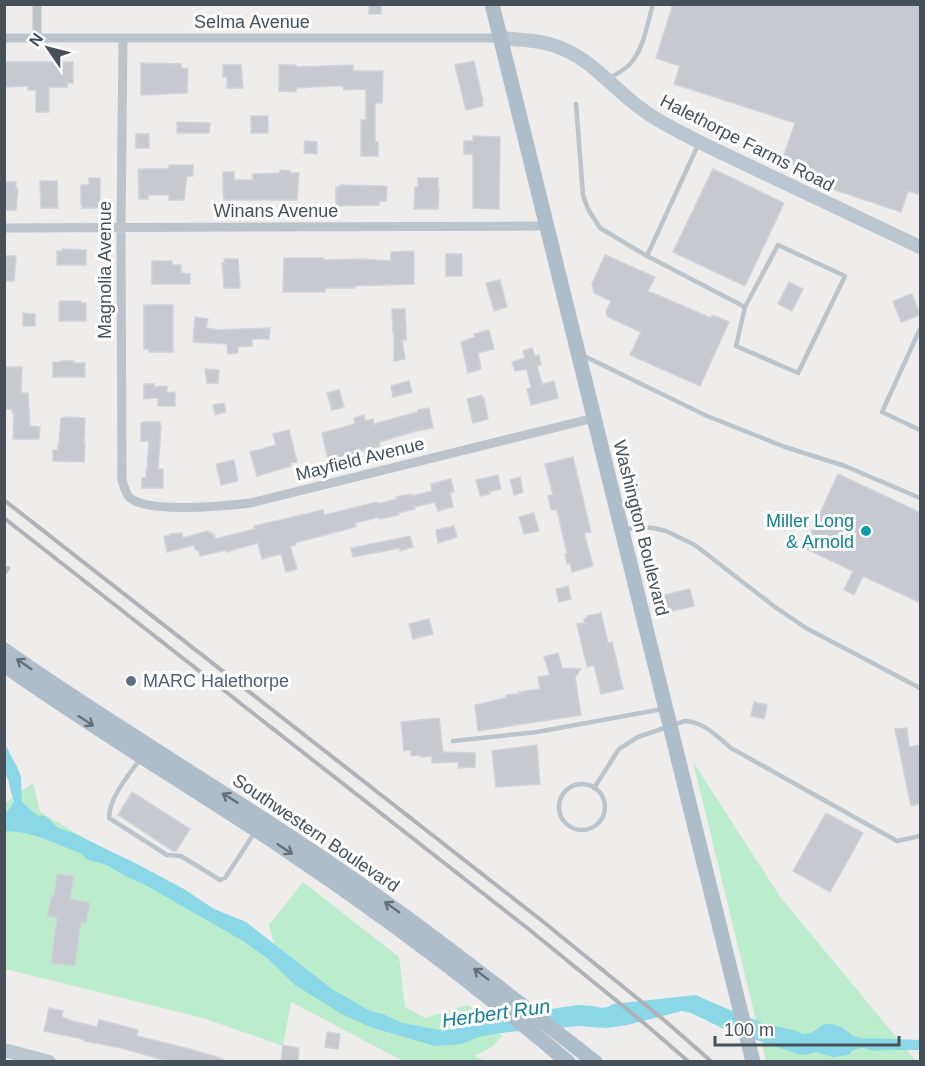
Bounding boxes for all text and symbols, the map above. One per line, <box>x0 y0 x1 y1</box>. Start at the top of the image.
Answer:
street label: Selma Avenue <box>194 12 310 32</box>
north arrow <box>18 18 78 78</box>
text: N <box>26 30 46 49</box>
street label: Halethorpe Farms Road <box>657 90 837 196</box>
street label: Magnolia Avenue <box>95 201 115 339</box>
street label: Winans Avenue <box>214 201 338 221</box>
street label: Mayfield Avenue <box>294 433 426 485</box>
street label: Washington Boulevard <box>609 438 673 618</box>
place label: Miller Long & Arnold <box>766 511 854 552</box>
marker: Miller Long & Arnold <box>859 524 873 538</box>
one-way arrow <box>17 658 33 670</box>
place label: MARC Halethorpe <box>143 671 289 691</box>
marker: MARC Halethorpe <box>124 674 138 688</box>
one-way arrow <box>77 715 94 727</box>
street label: Southwestern Boulevard <box>229 770 403 896</box>
one-way arrow <box>222 792 239 804</box>
one-way arrow <box>277 843 293 855</box>
one-way arrow <box>384 901 400 913</box>
one-way arrow <box>474 968 490 981</box>
water label: Herbert Run <box>441 995 551 1031</box>
scale bar <box>715 1009 900 1047</box>
text: 100 m <box>724 1020 774 1040</box>

